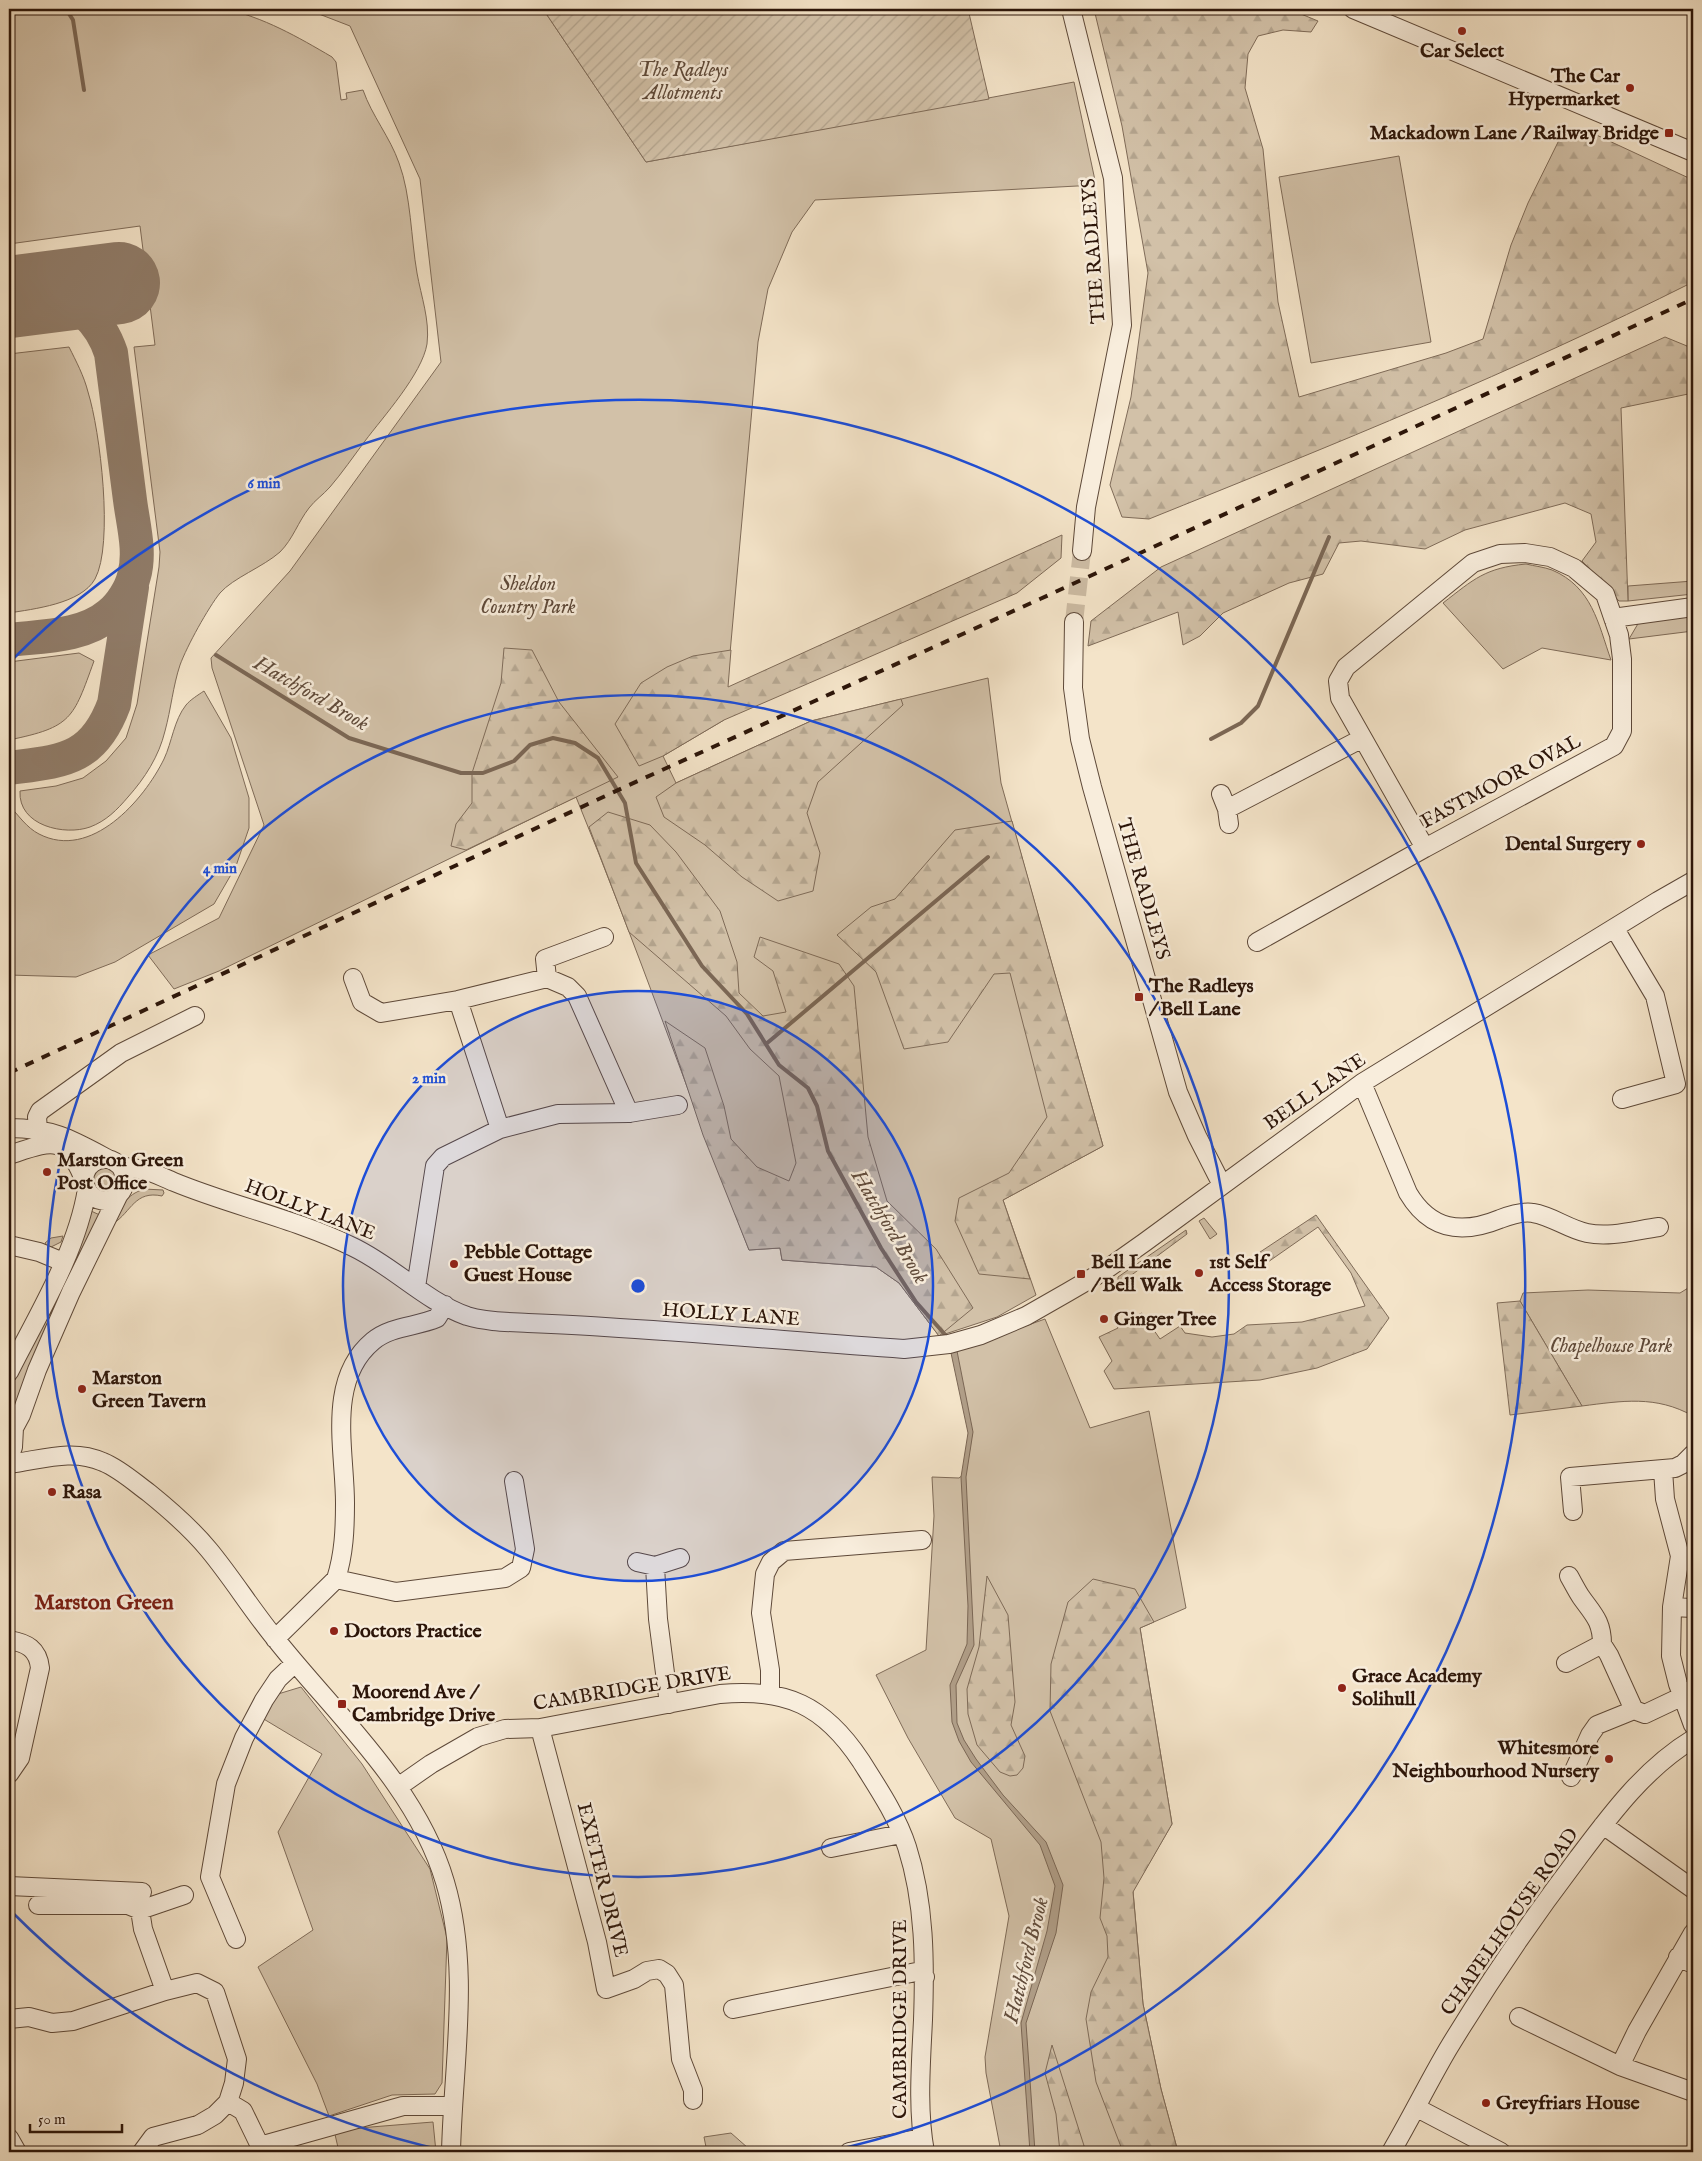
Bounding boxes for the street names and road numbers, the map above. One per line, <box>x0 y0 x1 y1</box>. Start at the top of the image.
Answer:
street label: THE RADLEYS <box>1076 177 1112 325</box>
street label: FASTMOOR OVAL <box>1417 729 1586 835</box>
street label: THE RADLEYS <box>1111 815 1175 963</box>
street label: BELL LANE <box>1259 1048 1371 1136</box>
street label: HOLLY LANE <box>241 1174 379 1246</box>
street label: HOLLY LANE <box>661 1298 801 1332</box>
street label: CAMBRIDGE DRIVE <box>531 1661 733 1717</box>
street label: EXETER DRIVE <box>571 1800 633 1960</box>
street label: CHAPELHOUSE ROAD <box>1436 1823 1584 2021</box>
street label: CAMBRIDGE DRIVE <box>888 1919 913 2119</box>

